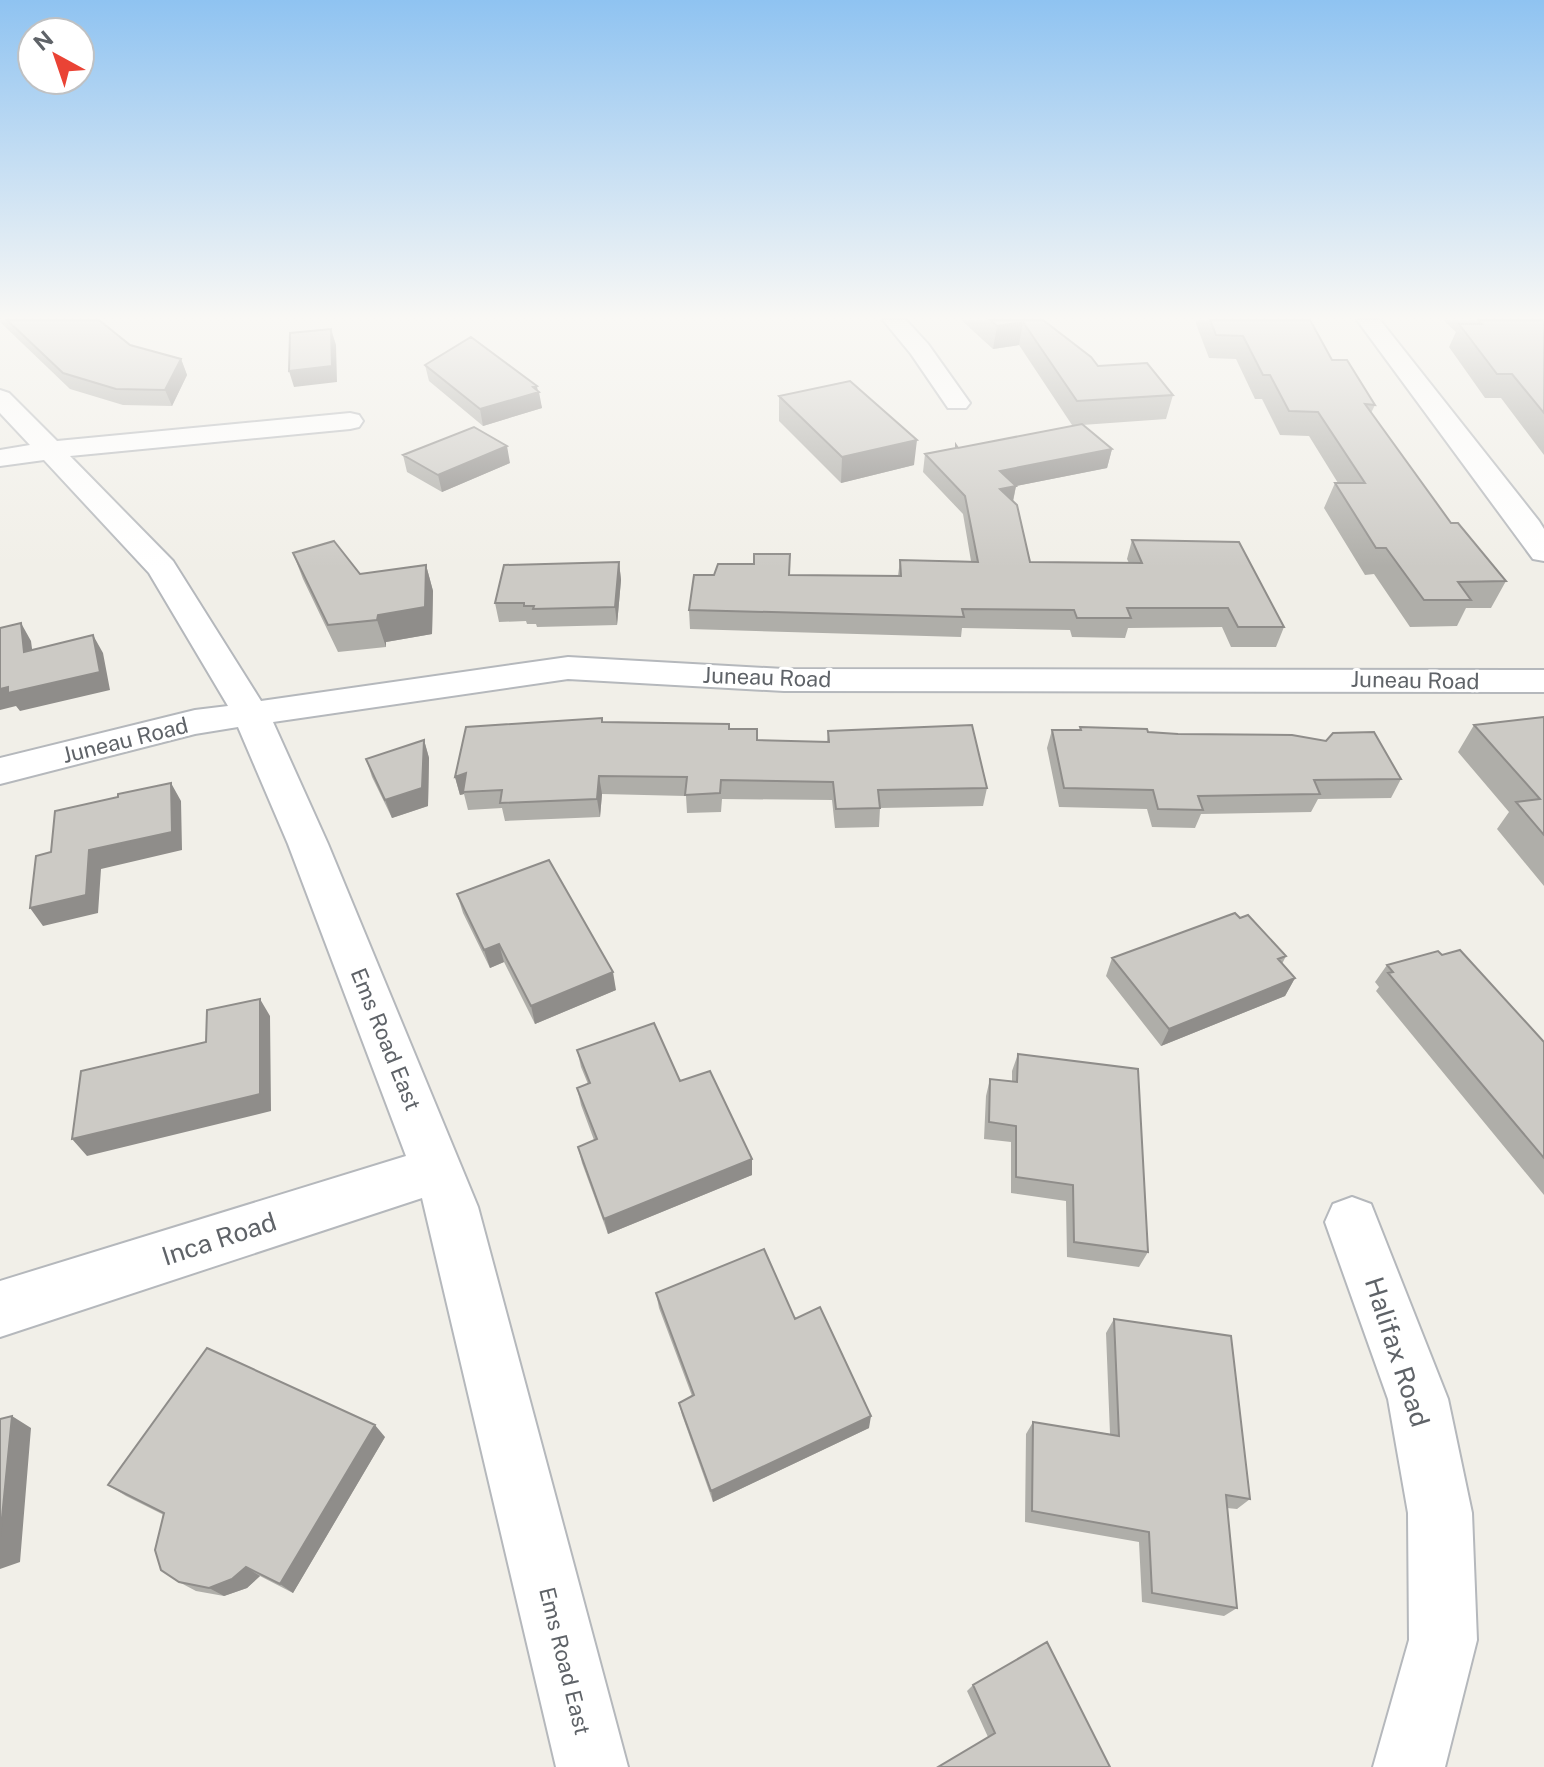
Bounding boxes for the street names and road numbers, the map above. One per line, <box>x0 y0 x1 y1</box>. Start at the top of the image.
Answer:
street label: Juneau Road <box>702 662 832 692</box>
street label: Juneau Road <box>1350 666 1480 694</box>
street label: Juneau Road <box>59 712 191 768</box>
street label: Ems Road East <box>346 964 426 1114</box>
street label: Inca Road <box>158 1205 280 1272</box>
street label: Halifax Road <box>1359 1273 1436 1431</box>
street label: Ems Road East <box>534 1585 596 1737</box>

